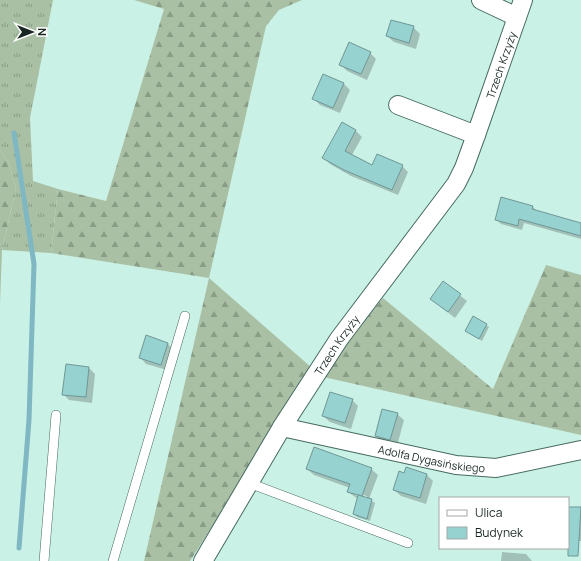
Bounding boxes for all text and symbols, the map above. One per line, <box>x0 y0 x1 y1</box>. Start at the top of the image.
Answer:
north arrow <box>12 12 52 52</box>
text: N <box>35 28 50 36</box>
street label: Trzech Krzyży <box>482 29 519 100</box>
street label: Trzech Krzyży <box>310 311 362 378</box>
street label: Adolfa Dygasińskiego <box>377 441 486 475</box>
legend <box>439 497 569 549</box>
text: Ulica <box>475 504 502 521</box>
text: Budynek <box>475 524 524 541</box>

